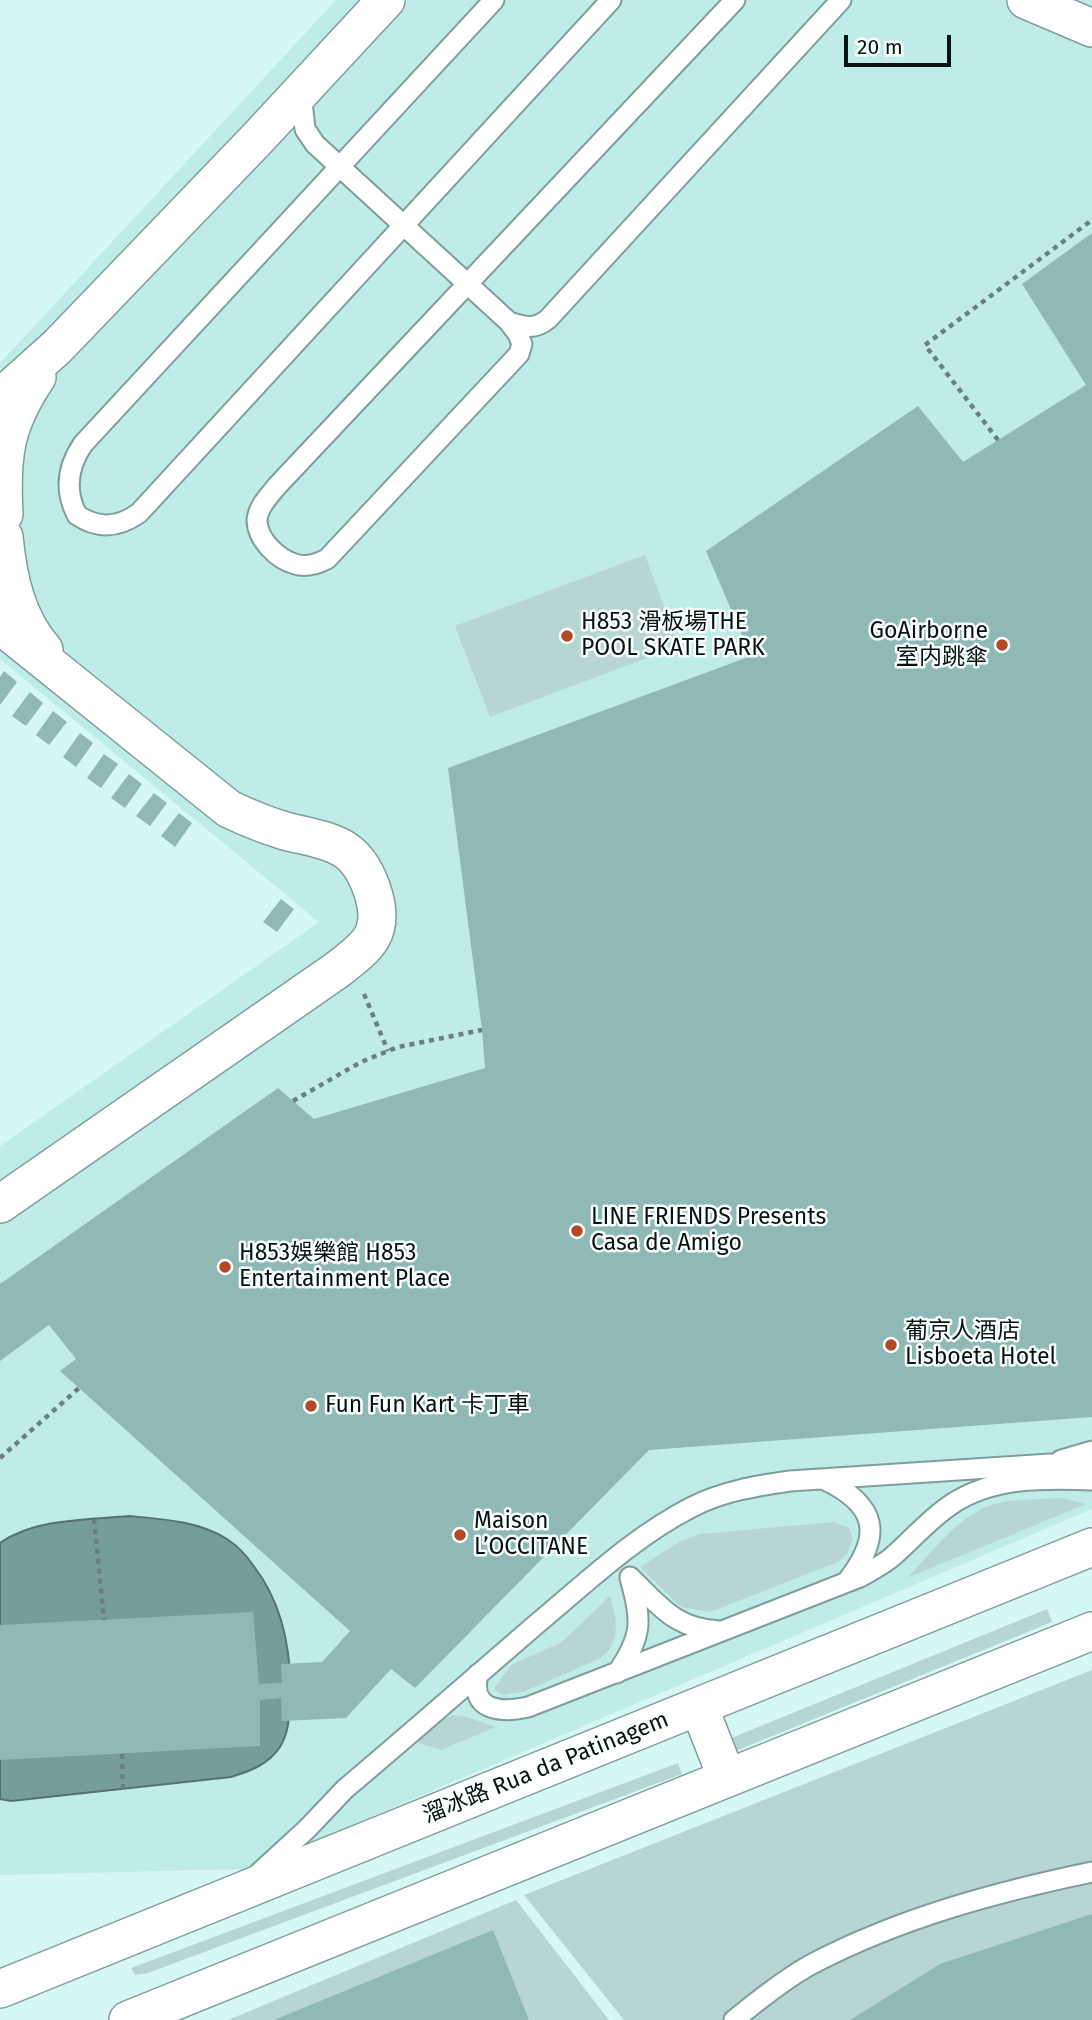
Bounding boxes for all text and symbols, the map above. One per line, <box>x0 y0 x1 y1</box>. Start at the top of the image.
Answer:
scale bar <box>847 21 954 65</box>
text: 20 m <box>857 34 903 60</box>
place label: H853 滑板場THE POOL SKATE PARK <box>581 609 765 663</box>
place label: GoAirborne 室内跳傘 <box>870 618 988 672</box>
marker: H853 滑板場THE POOL SKATE PARK <box>559 628 575 644</box>
marker: GoAirborne 室内跳傘 <box>994 637 1010 653</box>
place label: LINE FRIENDS Presents Casa de Amigo <box>591 1204 826 1258</box>
marker: LINE FRIENDS Presents Casa de Amigo <box>569 1223 585 1239</box>
place label: H853娛樂館 H853 Entertainment Place <box>239 1240 450 1294</box>
marker: H853娛樂館 H853 Entertainment Place <box>217 1259 233 1275</box>
place label: 葡京人酒店 Lisboeta Hotel <box>905 1318 1056 1372</box>
marker: 葡京人酒店 Lisboeta Hotel <box>883 1337 899 1353</box>
place label: Fun Fun Kart 卡丁車 <box>325 1392 530 1420</box>
marker: Fun Fun Kart 卡丁車 <box>303 1398 319 1414</box>
place label: Maison L’OCCITANE <box>474 1508 588 1562</box>
marker: Maison L’OCCITANE <box>452 1527 468 1543</box>
street label: 溜冰路 Rua da Patinagem <box>419 1706 673 1830</box>

